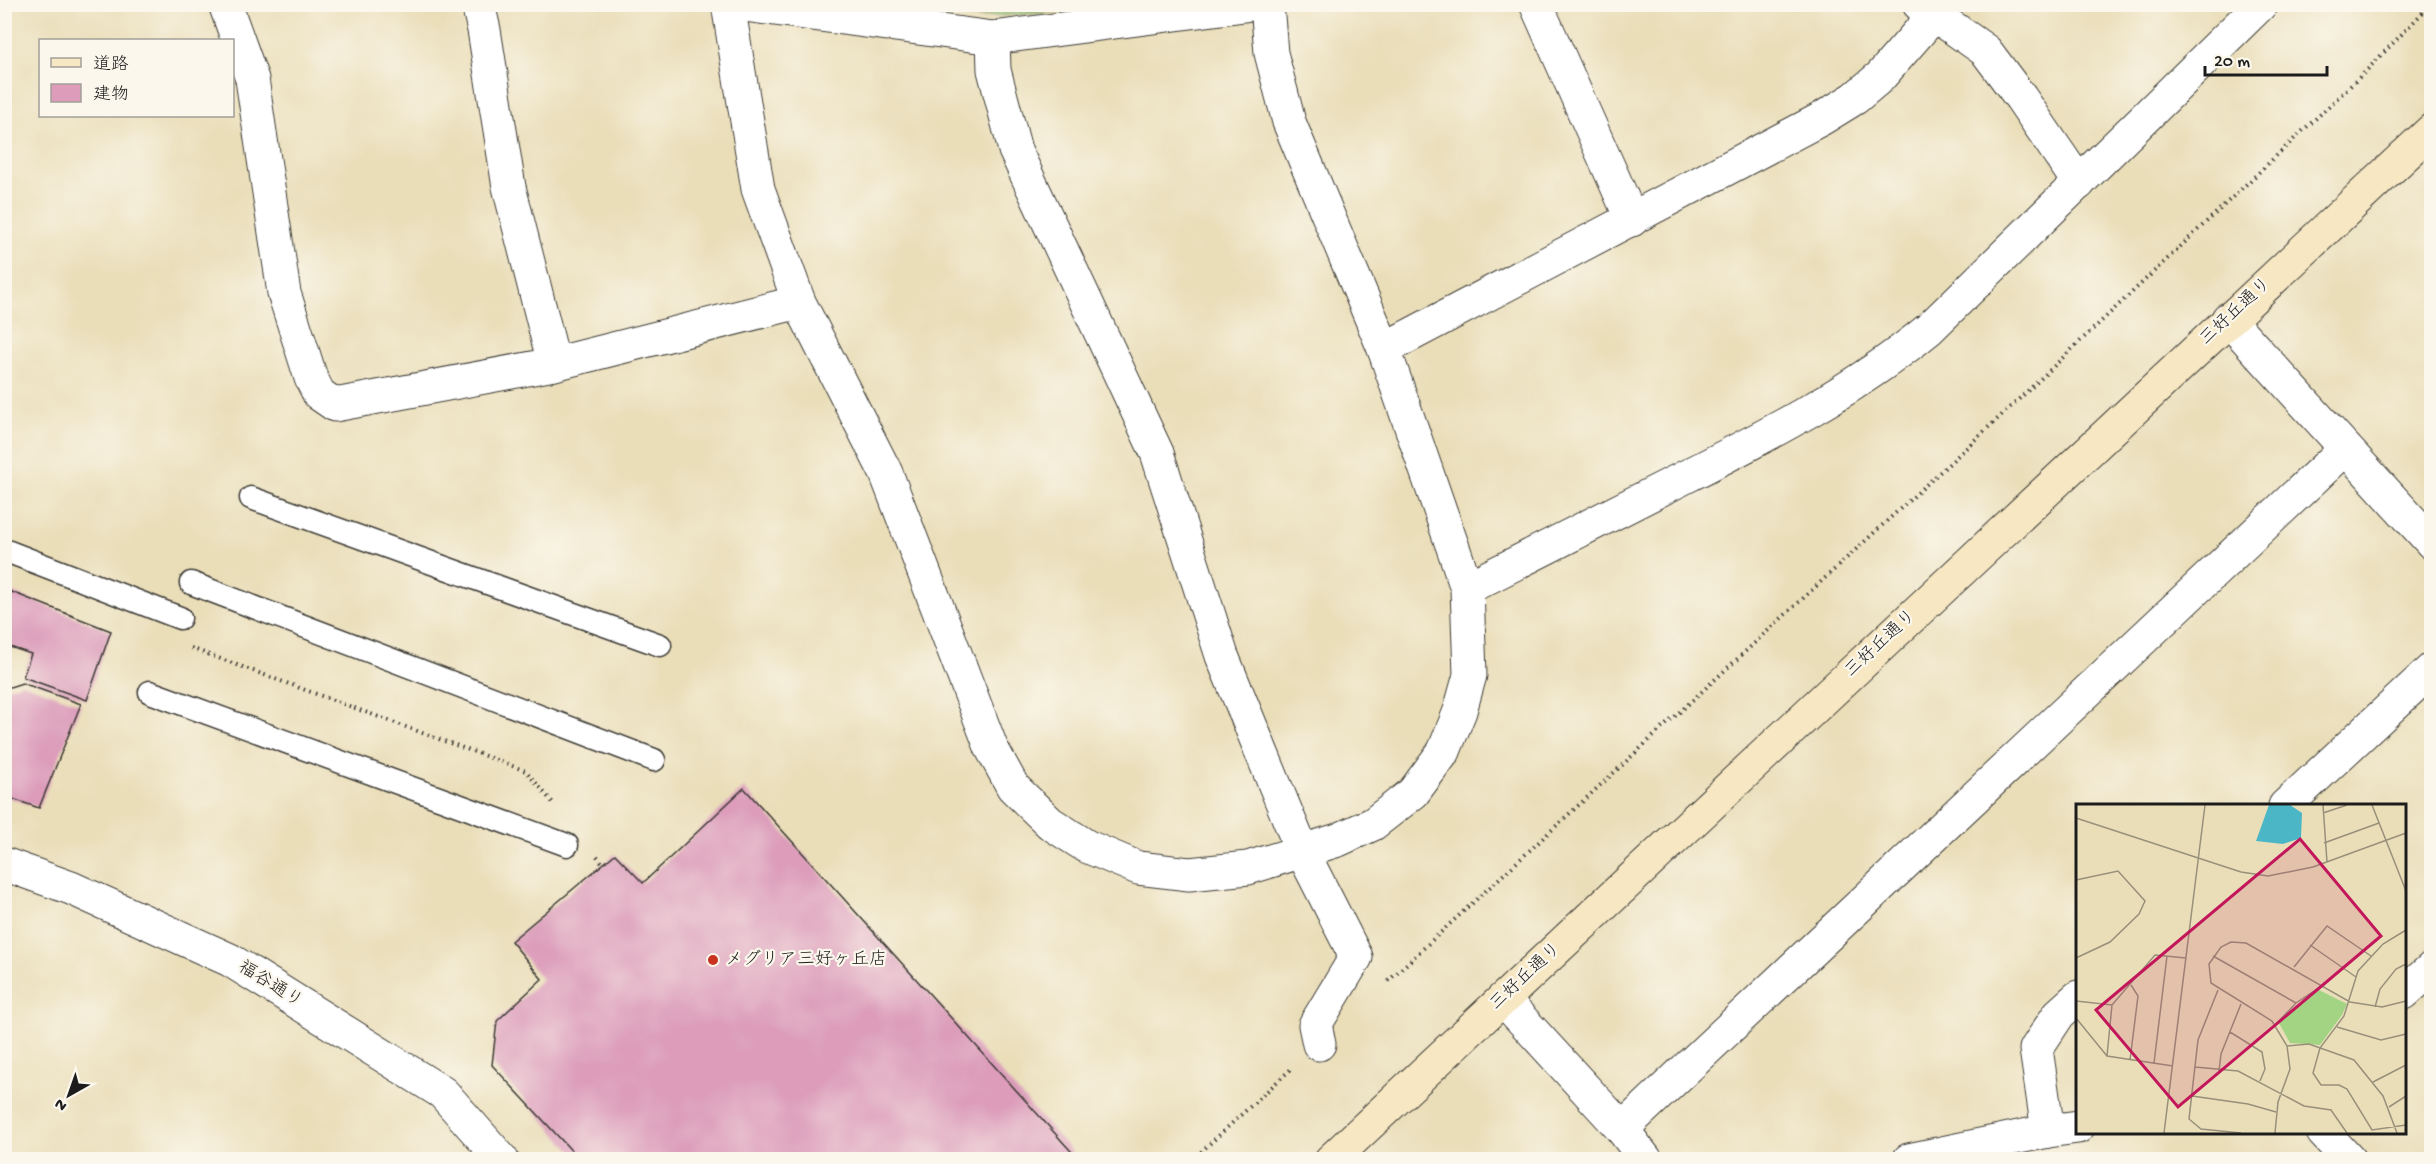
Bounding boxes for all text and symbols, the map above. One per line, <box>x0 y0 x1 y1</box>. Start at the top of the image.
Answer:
legend <box>39 39 234 117</box>
scale bar <box>2205 39 2326 77</box>
text: 20 m <box>2214 52 2250 73</box>
text: 道路 <box>93 54 129 76</box>
text: 建物 <box>93 84 129 106</box>
street label: 三好丘通り <box>2196 274 2276 350</box>
street label: 三好丘通り <box>1841 606 1921 682</box>
inset map <box>2076 804 2406 1134</box>
street label: 三好丘通り <box>1486 939 1566 1015</box>
place label: メグリア三好ヶ丘店 <box>725 949 887 971</box>
marker: メグリア三好ヶ丘店 <box>706 953 720 967</box>
street label: 福谷通り <box>234 956 307 1013</box>
north arrow <box>39 1065 99 1125</box>
text: N <box>51 1093 72 1114</box>

